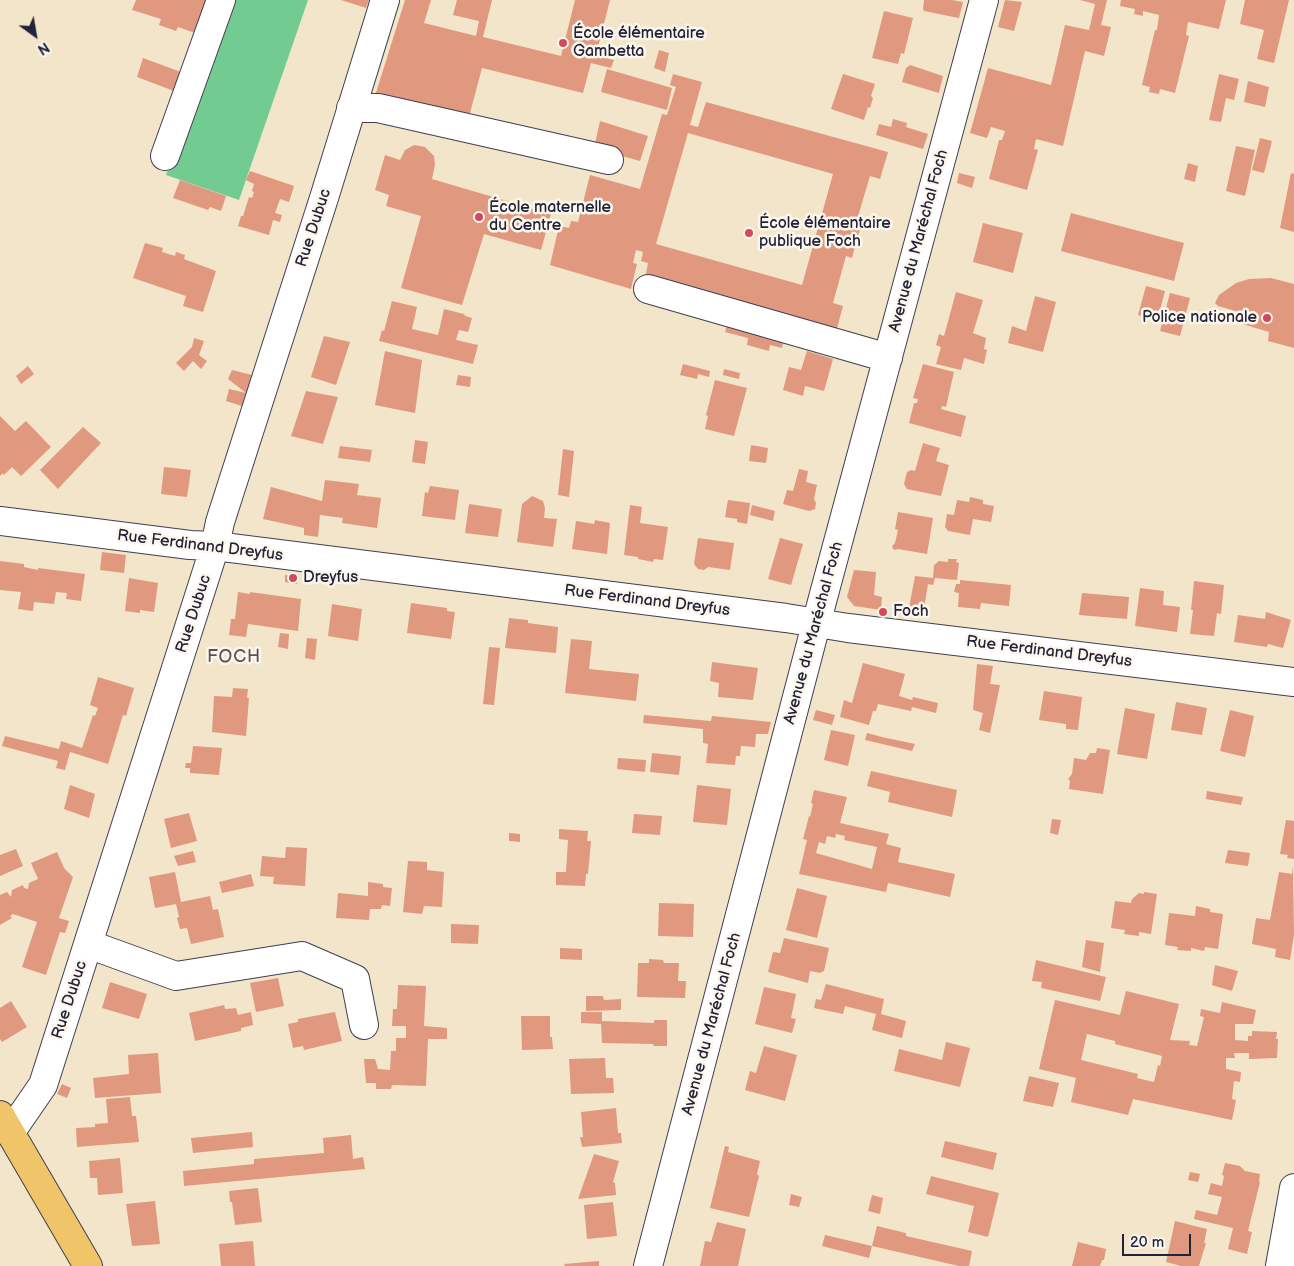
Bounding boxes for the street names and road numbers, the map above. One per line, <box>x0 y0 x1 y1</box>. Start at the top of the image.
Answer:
street label: Avenue du Maréchal Foch <box>885 148 953 334</box>
street label: Rue Dubuc <box>292 187 336 269</box>
street label: Rue Ferdinand Dreyfus <box>116 526 284 566</box>
street label: Avenue du Maréchal Foch <box>780 540 848 726</box>
street label: Rue Dubuc <box>172 573 216 655</box>
street label: Rue Ferdinand Dreyfus <box>563 581 731 621</box>
street label: Rue Ferdinand Dreyfus <box>965 632 1133 672</box>
street label: Avenue du Maréchal Foch <box>678 931 746 1117</box>
street label: Rue Dubuc <box>48 959 92 1041</box>

